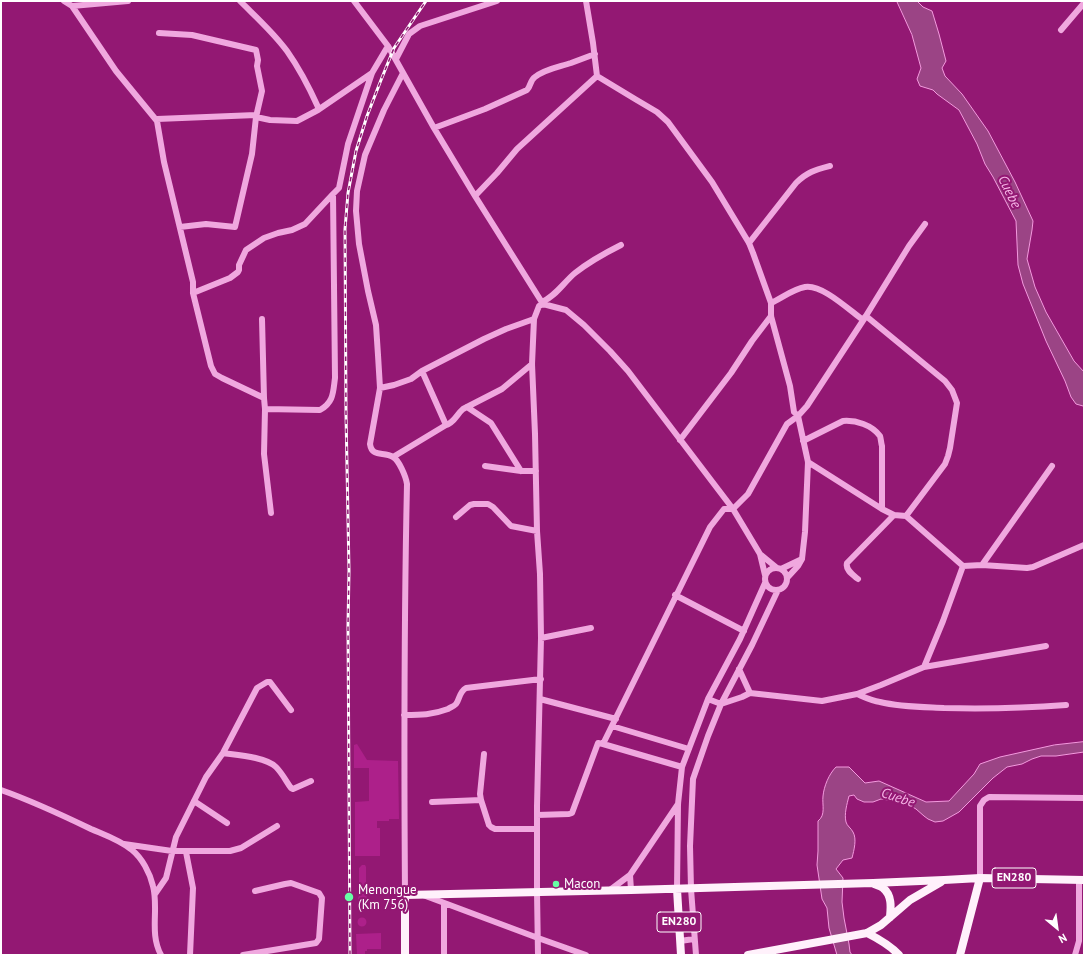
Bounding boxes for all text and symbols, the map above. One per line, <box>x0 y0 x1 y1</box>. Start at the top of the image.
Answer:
water label: Cuebe <box>994 173 1024 211</box>
water label: Cuebe <box>879 785 917 811</box>
road number: EN280 <box>992 868 1036 888</box>
place label: Macon <box>564 876 600 892</box>
marker: Macon <box>551 879 561 889</box>
place label: Menongue (Km 756) <box>358 882 417 913</box>
marker: Menongue (Km 756) <box>343 891 355 903</box>
north arrow <box>1037 908 1077 948</box>
road number: EN280 <box>657 912 701 932</box>
text: N <box>1056 931 1069 946</box>

